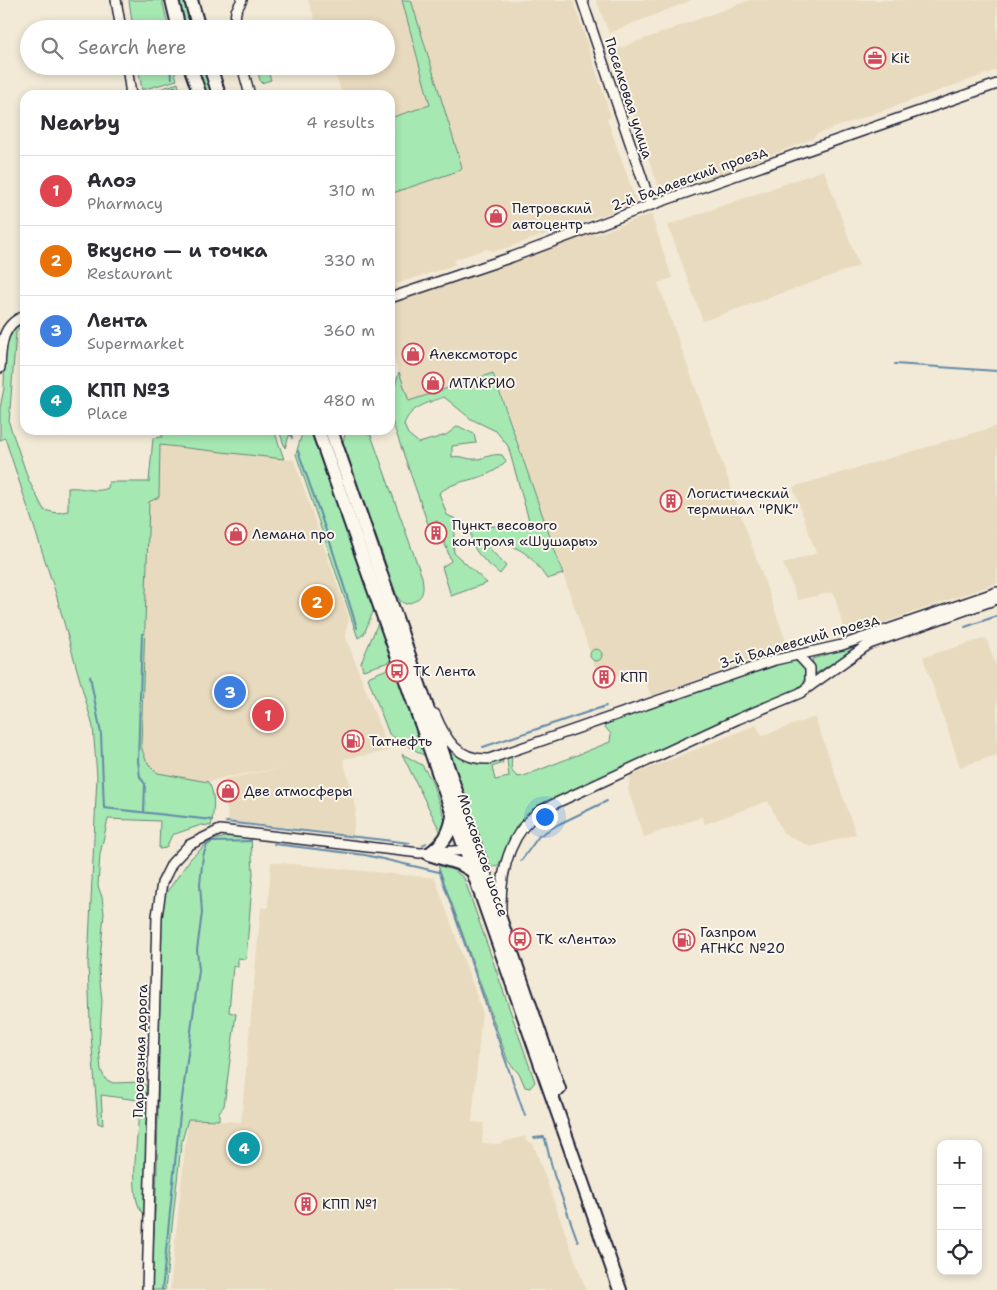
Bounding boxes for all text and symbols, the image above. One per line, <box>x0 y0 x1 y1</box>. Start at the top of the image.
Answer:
search box <box>20 20 395 75</box>
icon: search <box>38 34 66 62</box>
text: Search here <box>78 35 187 60</box>
street label: Поселковая улица <box>601 35 657 161</box>
office icon: Kit <box>863 46 887 70</box>
place label: Kit <box>891 49 910 67</box>
text: Nearby <box>40 109 120 137</box>
text: 4 results <box>306 112 375 133</box>
street label: 2-й Бадаевский проезд <box>609 141 769 215</box>
text: Алоэ <box>87 168 136 193</box>
text: 1 <box>52 180 60 201</box>
text: 310 m <box>328 180 375 201</box>
text: Pharmacy <box>87 193 163 214</box>
place label: Петровский автоцентр <box>512 199 592 233</box>
shop icon: Петровский автоцентр <box>484 204 508 228</box>
text: Вкусно — и точка <box>87 238 268 263</box>
text: 2 <box>50 250 62 271</box>
text: 330 m <box>323 250 375 271</box>
text: Restaurant <box>87 263 173 284</box>
text: Лента <box>87 308 147 333</box>
text: 3 <box>50 320 62 341</box>
text: 360 m <box>323 320 375 341</box>
text: Supermarket <box>87 333 184 354</box>
shop icon: Алексмоторс <box>401 342 425 366</box>
place label: Алексмоторс <box>429 345 518 363</box>
shop icon: МТЛКРИО <box>421 371 445 395</box>
place label: МТЛКРИО <box>449 374 515 392</box>
text: КПП №3 <box>87 378 170 403</box>
text: 4 <box>50 390 62 411</box>
text: 480 m <box>323 390 375 411</box>
text: Place <box>87 403 128 424</box>
place label: Логистический терминал "PNK" <box>687 484 799 518</box>
building icon: Логистический терминал "PNK" <box>659 489 683 513</box>
place label: Пункт весового контроля «Шушары» <box>452 516 598 550</box>
building icon: Пункт весового контроля «Шушары» <box>424 521 448 545</box>
shop icon: Лемана про <box>224 522 248 546</box>
place label: Лемана про <box>252 525 335 543</box>
pin: 2 <box>301 583 333 621</box>
street label: 3-й Бадаевский проезд <box>717 610 881 672</box>
bus stop icon: ТК Лента <box>385 659 409 683</box>
place label: ТК Лента <box>413 662 476 680</box>
building icon: КПП <box>592 665 616 689</box>
place label: КПП <box>620 668 648 686</box>
pin: 3 <box>214 673 246 711</box>
pin: 1 <box>252 696 284 734</box>
fuel station icon: Татнефть <box>341 729 365 753</box>
place label: Татнефть <box>369 732 432 750</box>
shop icon: Две атмосферы <box>216 779 240 803</box>
place label: Две атмосферы <box>244 782 352 800</box>
street label: Московское шоссе <box>453 791 513 919</box>
your location <box>532 804 558 830</box>
place label: Газпром АГНКС №20 <box>700 923 785 957</box>
bus stop icon: ТК «Лента» <box>508 927 532 951</box>
fuel station icon: Газпром АГНКС №20 <box>672 928 696 952</box>
place label: ТК «Лента» <box>536 930 617 948</box>
street label: Паровозная дорога <box>129 984 151 1118</box>
pin: 4 <box>228 1129 260 1167</box>
map controls <box>937 1140 982 1275</box>
button: + <box>937 1140 982 1185</box>
button: − <box>937 1185 982 1230</box>
building icon: КПП №1 <box>294 1192 318 1216</box>
place label: КПП №1 <box>322 1195 377 1213</box>
button: locate <box>937 1230 982 1275</box>

